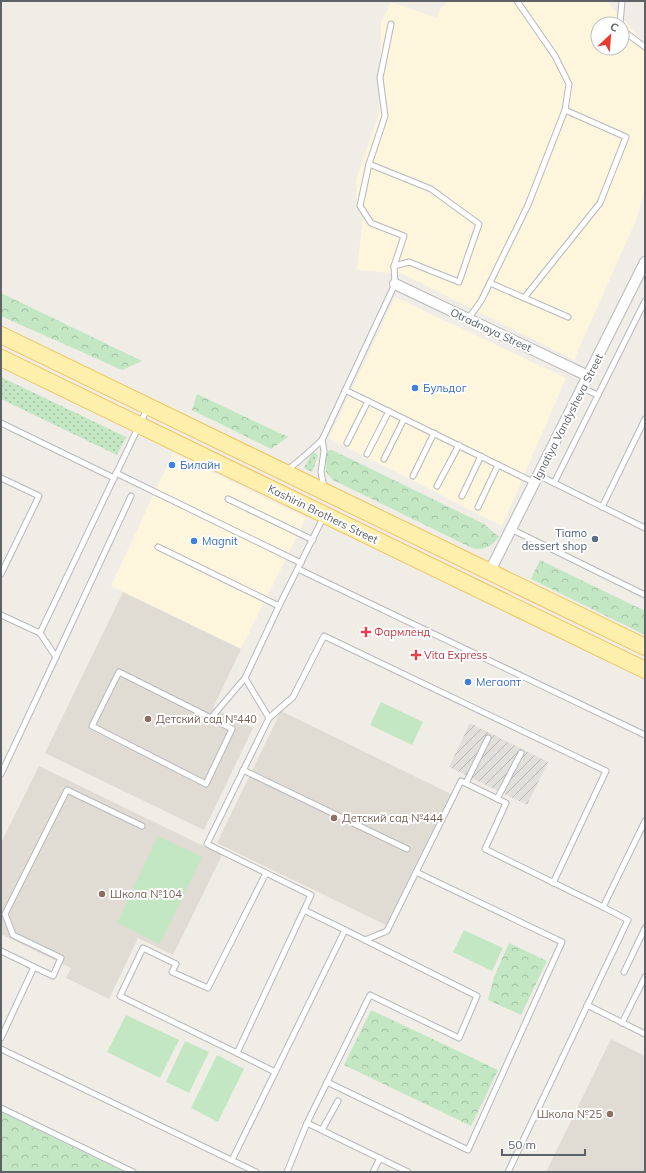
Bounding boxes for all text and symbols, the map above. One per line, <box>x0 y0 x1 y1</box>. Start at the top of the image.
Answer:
north arrow <box>590 16 630 56</box>
text: С <box>608 19 621 35</box>
street label: Otradnaya Street <box>448 305 534 355</box>
street label: Ignatiya Vandysheva Street <box>530 351 606 483</box>
place label: Бульдог <box>423 381 467 395</box>
marker: Бульдог <box>410 383 420 393</box>
place label: Билайн <box>180 458 220 472</box>
marker: Билайн <box>167 460 177 470</box>
street label: Kashirin Brothers Street <box>266 481 380 547</box>
place label: Tiamo dessert shop <box>522 526 587 553</box>
place label: Magnit <box>202 534 238 548</box>
marker: Tiamo dessert shop <box>590 534 600 544</box>
marker: Magnit <box>189 536 199 546</box>
place label: Фармленд <box>374 625 430 639</box>
marker: Фармленд <box>361 627 371 637</box>
place label: Vita Express <box>424 648 487 662</box>
marker: Vita Express <box>411 650 421 660</box>
place label: Мегаопт <box>476 675 521 689</box>
marker: Мегаопт <box>463 677 473 687</box>
place label: Детский сад №440 <box>156 712 257 726</box>
marker: Детский сад №440 <box>143 714 153 724</box>
place label: Детский сад №444 <box>342 811 443 825</box>
marker: Детский сад №444 <box>329 813 339 823</box>
place label: Школа №104 <box>110 887 182 901</box>
marker: Школа №104 <box>97 889 107 899</box>
place label: Школа №25 <box>537 1107 602 1121</box>
marker: Школа №25 <box>605 1109 615 1119</box>
scale bar <box>502 1131 585 1157</box>
text: 50 m <box>508 1137 536 1152</box>

